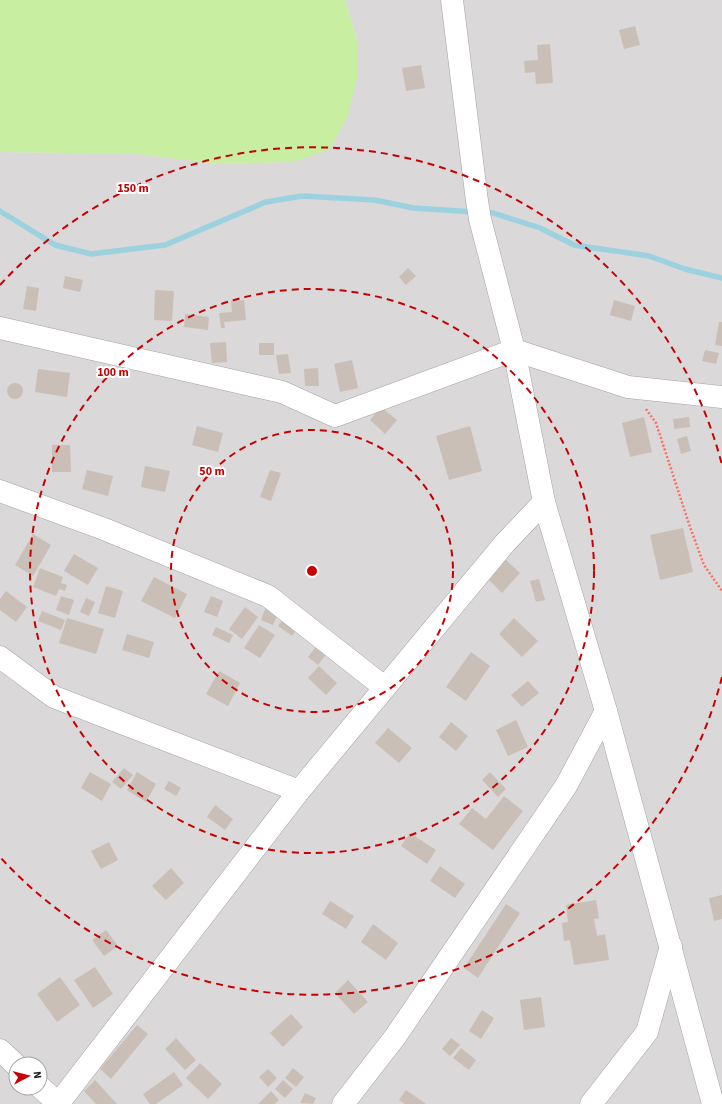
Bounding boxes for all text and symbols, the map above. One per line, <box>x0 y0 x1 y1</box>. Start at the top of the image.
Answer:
text: 150 m <box>117 180 149 197</box>
text: 100 m <box>97 364 129 381</box>
text: 50 m <box>199 463 225 480</box>
centre of rings <box>305 564 319 578</box>
north arrow <box>8 1056 48 1096</box>
text: N <box>30 1070 45 1079</box>

